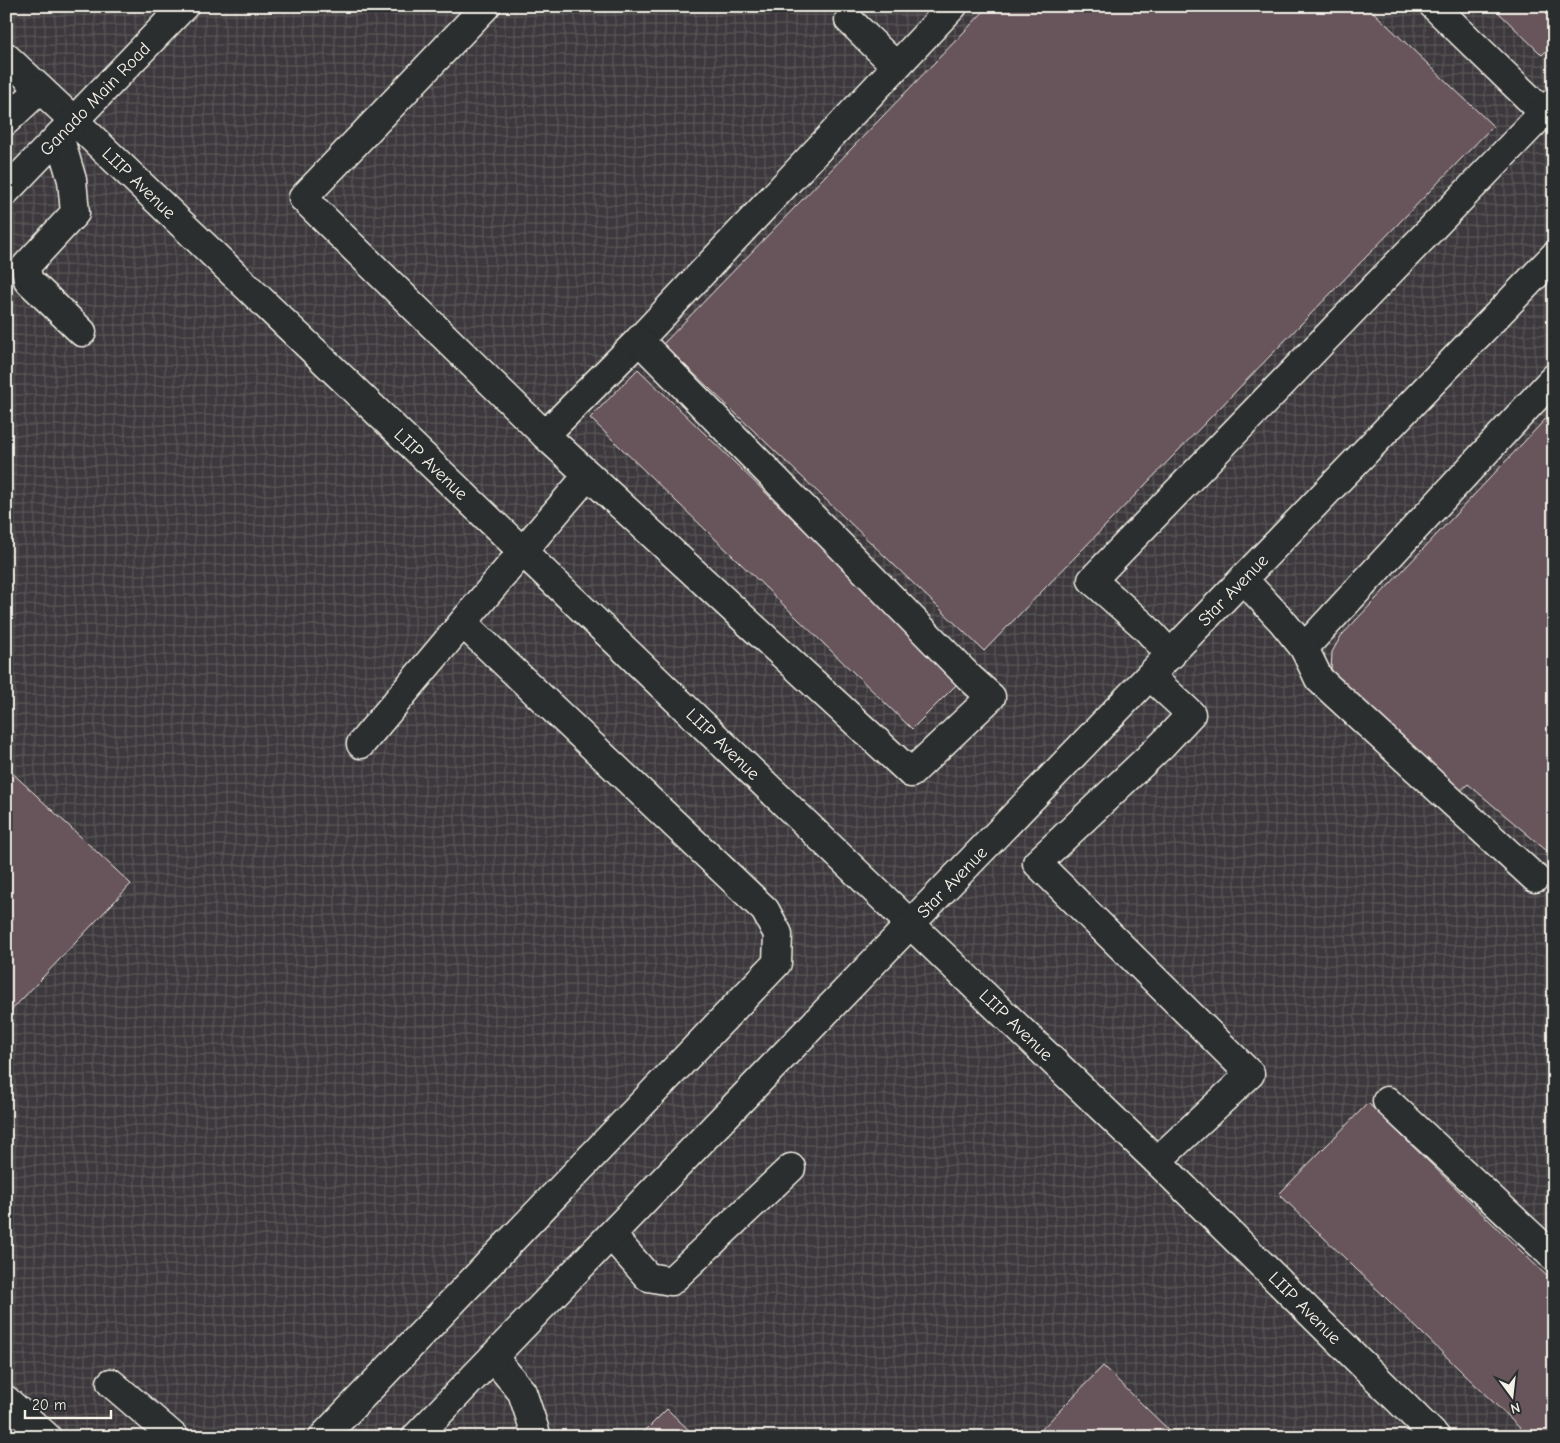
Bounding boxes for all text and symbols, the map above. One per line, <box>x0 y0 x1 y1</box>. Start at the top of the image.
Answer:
street label: Ganado Main Road <box>36 38 155 161</box>
street label: LIIP Avenue <box>98 143 180 224</box>
street label: LIIP Avenue <box>390 424 472 505</box>
street label: Star Avenue <box>1194 550 1273 631</box>
street label: LIIP Avenue <box>682 704 764 785</box>
street label: Star Avenue <box>913 842 992 923</box>
street label: LIIP Avenue <box>975 985 1057 1066</box>
street label: LIIP Avenue <box>1264 1268 1345 1349</box>
north arrow <box>1488 1370 1538 1420</box>
scale bar <box>25 1388 111 1420</box>
text: 20 m <box>32 1396 66 1414</box>
text: N <box>1509 1399 1522 1417</box>

